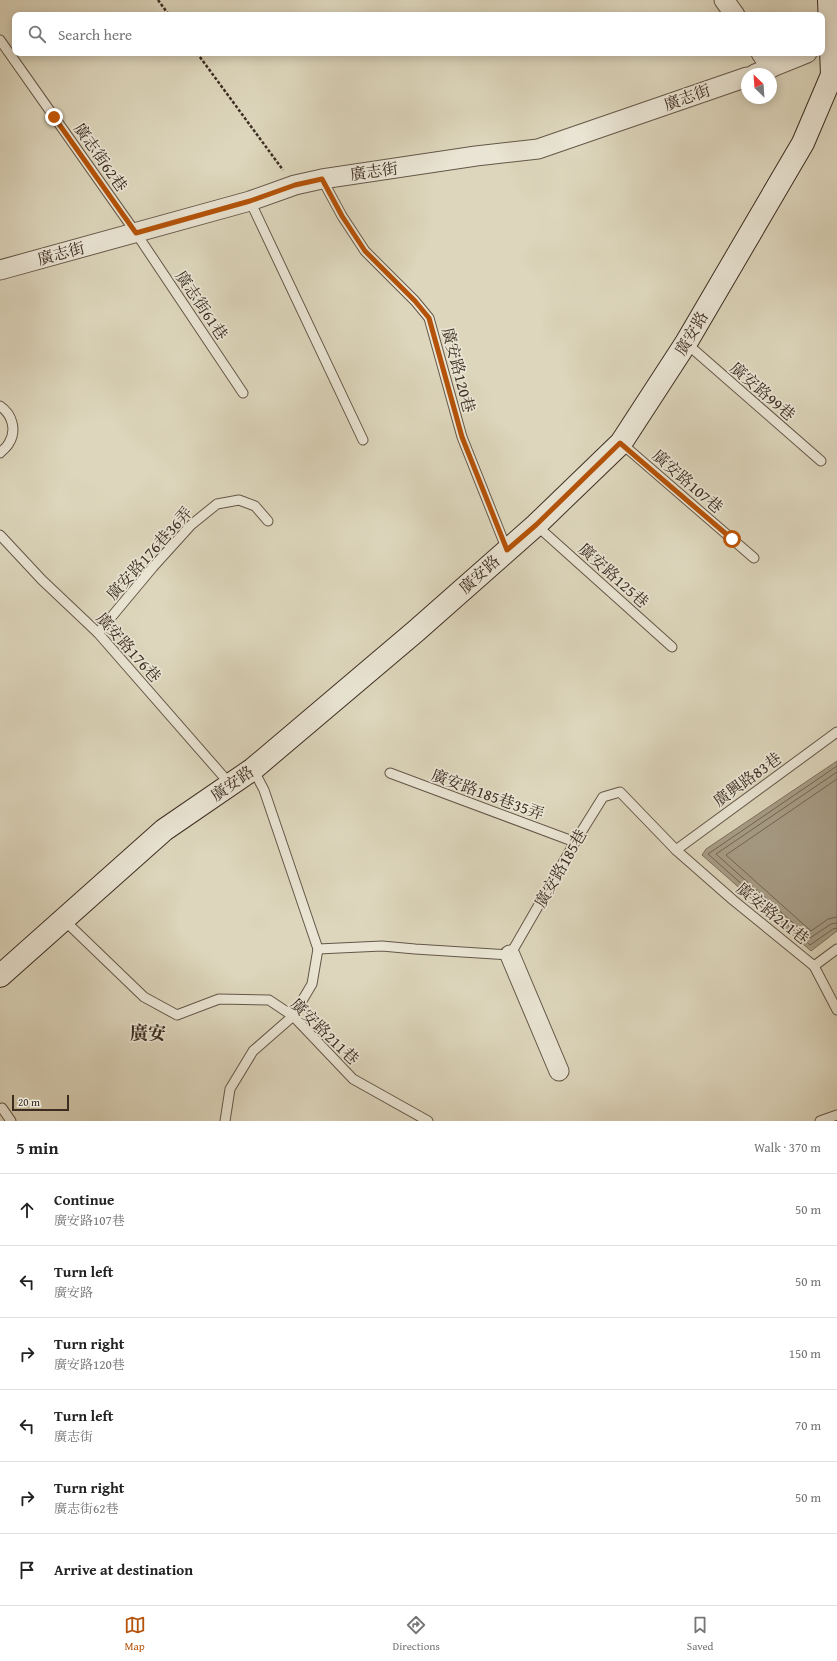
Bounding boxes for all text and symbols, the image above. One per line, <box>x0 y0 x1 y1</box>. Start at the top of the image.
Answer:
search box <box>12 12 825 56</box>
icon: search <box>26 23 48 45</box>
text: Search here <box>58 24 132 45</box>
north arrow <box>741 68 777 104</box>
street label: 廣志街 <box>660 78 714 116</box>
route end <box>45 108 63 126</box>
street label: 廣志街62巷 <box>68 118 134 196</box>
street label: 廣志街 <box>349 156 399 186</box>
street label: 廣志街 <box>35 235 87 271</box>
street label: 廣志街61巷 <box>170 265 234 345</box>
street label: 廣安路 <box>668 306 714 360</box>
street label: 廣安路120巷 <box>436 325 482 415</box>
street label: 廣安路99巷 <box>725 356 801 426</box>
street label: 廣安路107巷 <box>647 443 729 519</box>
street label: 廣安路176巷36弄 <box>100 501 198 605</box>
route start <box>723 530 741 548</box>
street label: 廣安路125巷 <box>574 537 654 613</box>
street label: 廣安路 <box>453 549 505 599</box>
street label: 廣安路176巷 <box>91 607 167 687</box>
street label: 廣興路83巷 <box>708 746 786 812</box>
street label: 廣安路 <box>205 759 259 807</box>
street label: 廣安路185巷35弄 <box>428 762 548 826</box>
street label: 廣安路185巷 <box>528 824 592 912</box>
street label: 廣安路211巷 <box>732 876 814 950</box>
street label: 廣安路211巷 <box>285 992 365 1070</box>
district label: 廣安 <box>130 1019 166 1046</box>
scale bar <box>12 1093 69 1112</box>
text: 20 m <box>18 1094 40 1110</box>
text: 5 min <box>16 1135 58 1160</box>
text: Walk · 370 m <box>754 1138 821 1157</box>
text: Continue <box>54 1189 115 1210</box>
icon: ahead <box>16 1199 38 1221</box>
text: 50 m <box>795 1200 821 1219</box>
text: 廣安路107巷 <box>54 1211 125 1230</box>
text: Turn left <box>54 1261 113 1282</box>
icon: left <box>16 1271 38 1293</box>
text: 50 m <box>795 1272 821 1291</box>
text: 廣安路 <box>54 1283 93 1302</box>
text: Turn right <box>54 1333 125 1354</box>
icon: right <box>16 1343 38 1365</box>
text: 150 m <box>789 1344 821 1363</box>
text: 廣安路120巷 <box>54 1355 125 1374</box>
text: Turn left <box>54 1405 113 1426</box>
icon: left <box>16 1415 38 1437</box>
text: 70 m <box>795 1416 821 1435</box>
text: 廣志街 <box>54 1427 93 1446</box>
text: Turn right <box>54 1477 125 1498</box>
icon: right <box>16 1487 38 1509</box>
text: 50 m <box>795 1488 821 1507</box>
text: 廣志街62巷 <box>54 1499 119 1518</box>
icon: arrive <box>16 1559 38 1581</box>
text: Arrive at destination <box>54 1559 193 1580</box>
tab: Map <box>124 1614 146 1654</box>
tab: Directions <box>393 1614 440 1654</box>
tab: Saved <box>687 1614 713 1654</box>

